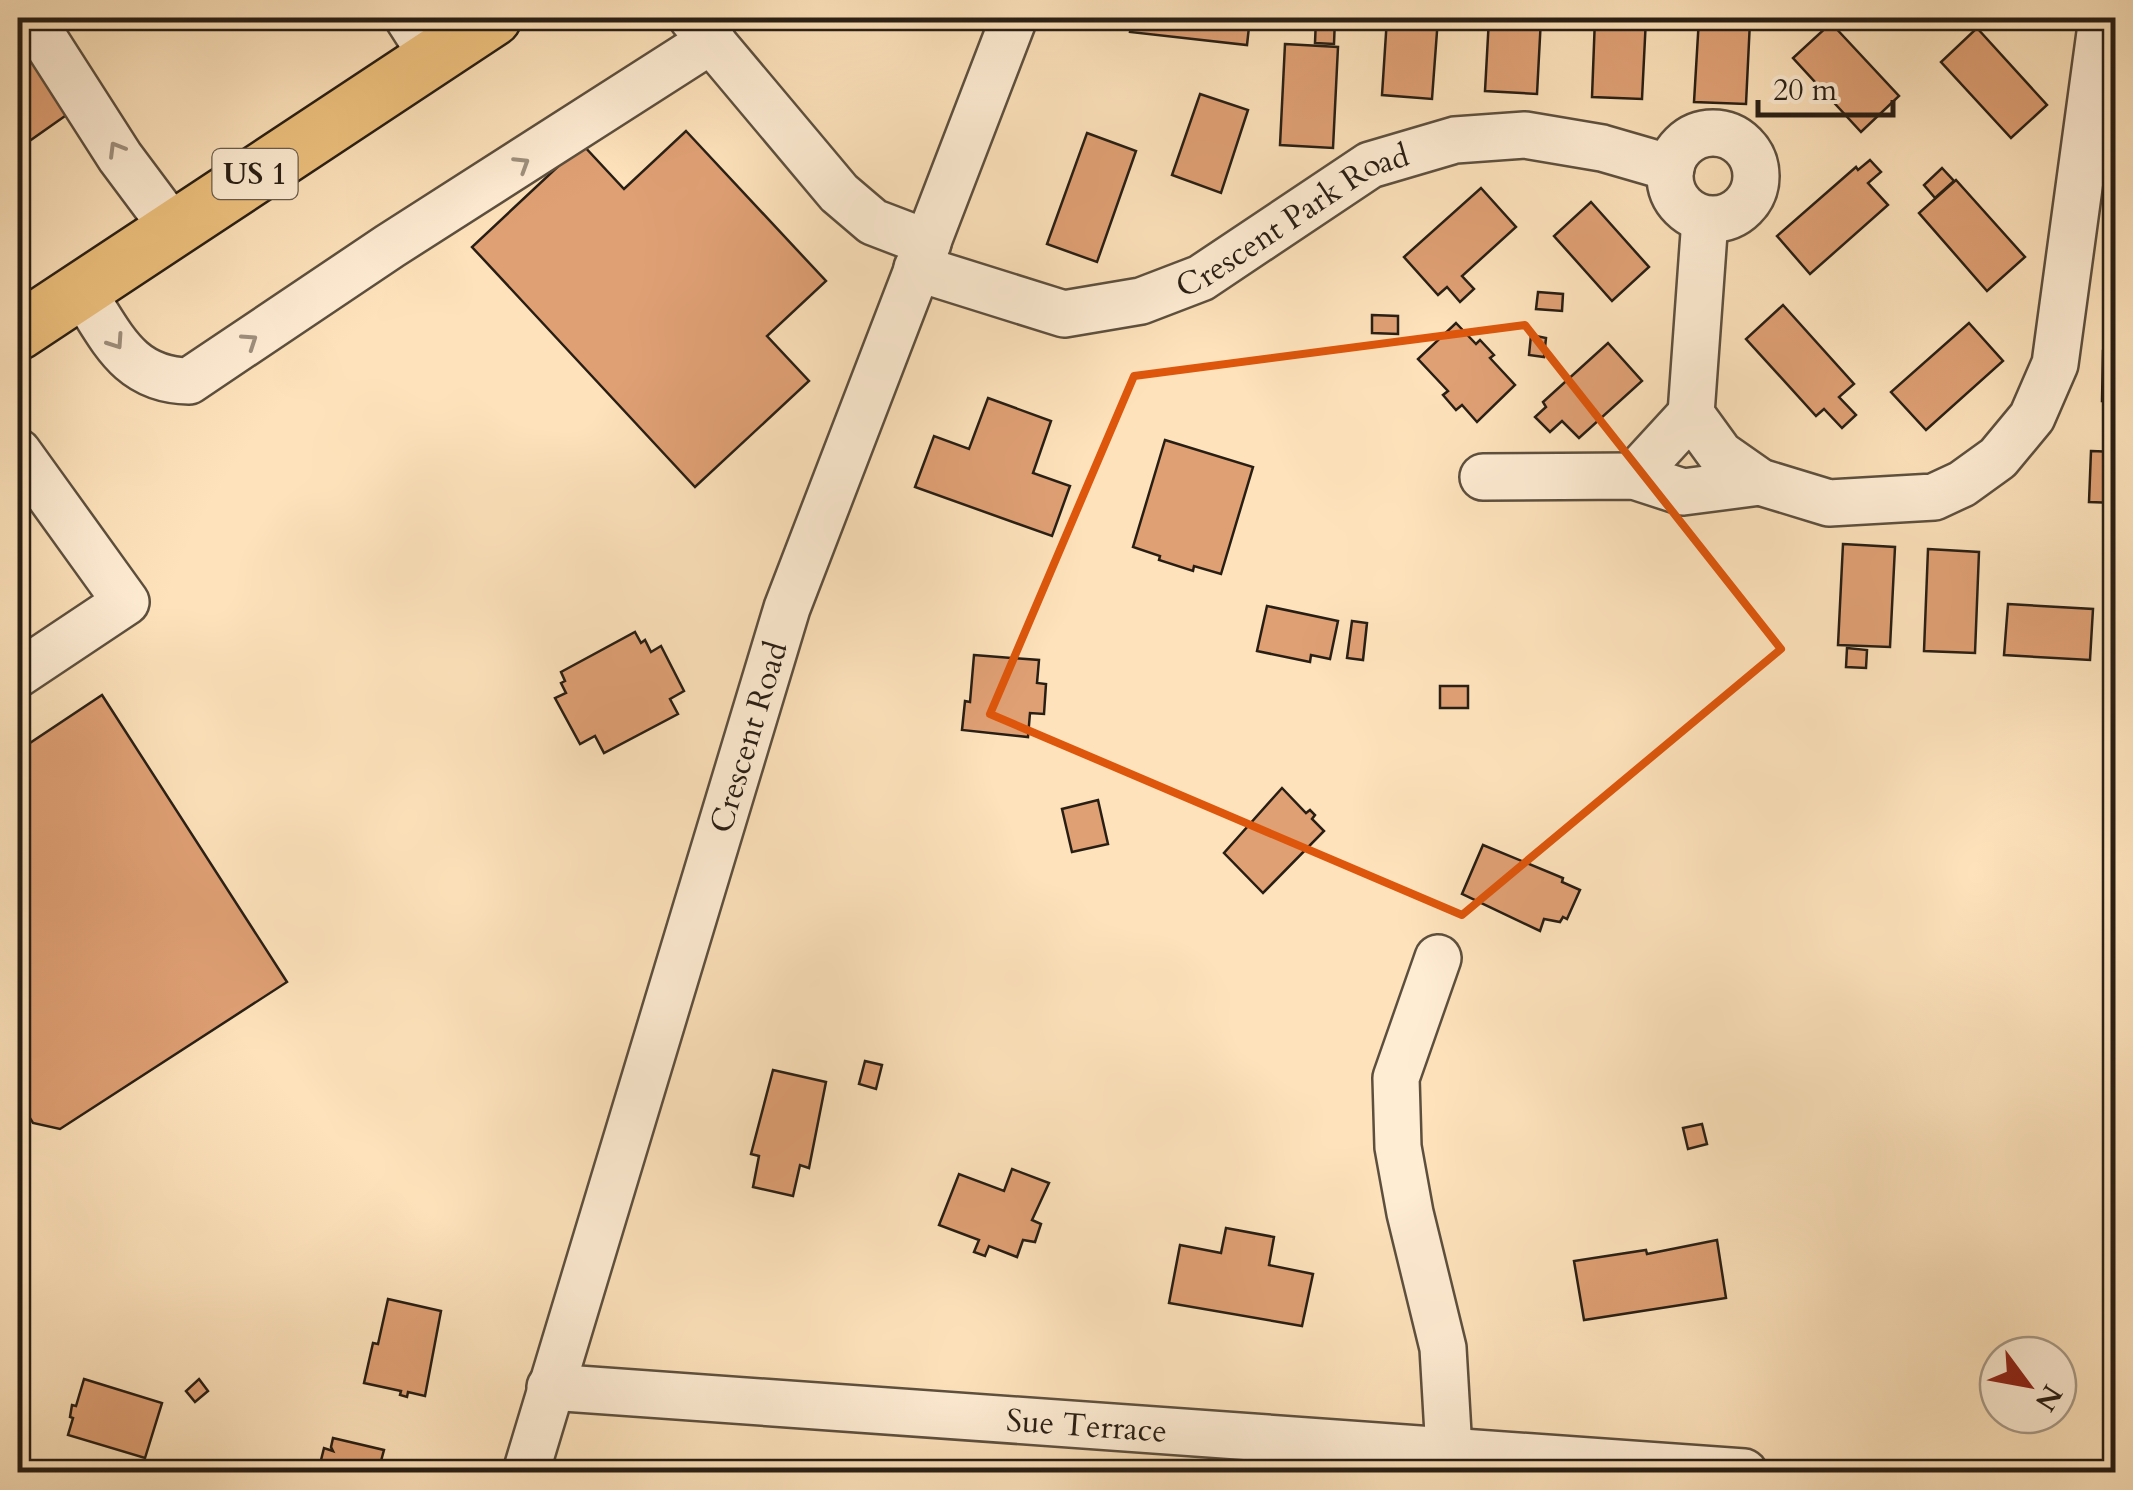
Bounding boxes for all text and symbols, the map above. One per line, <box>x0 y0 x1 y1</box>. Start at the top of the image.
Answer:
scale bar <box>1758 55 1893 117</box>
text: 20 m <box>1773 70 1838 111</box>
street label: Crescent Park Road <box>1170 134 1414 309</box>
one-way arrow <box>109 142 128 160</box>
road number: US 1 <box>212 149 298 199</box>
one-way arrow <box>511 157 529 176</box>
one-way arrow <box>104 331 122 350</box>
one-way arrow <box>239 334 257 353</box>
street label: Crescent Road <box>699 636 799 838</box>
north arrow <box>1978 1335 2078 1435</box>
text: N <box>2026 1377 2071 1418</box>
street label: Sue Terrace <box>1005 1399 1168 1454</box>

